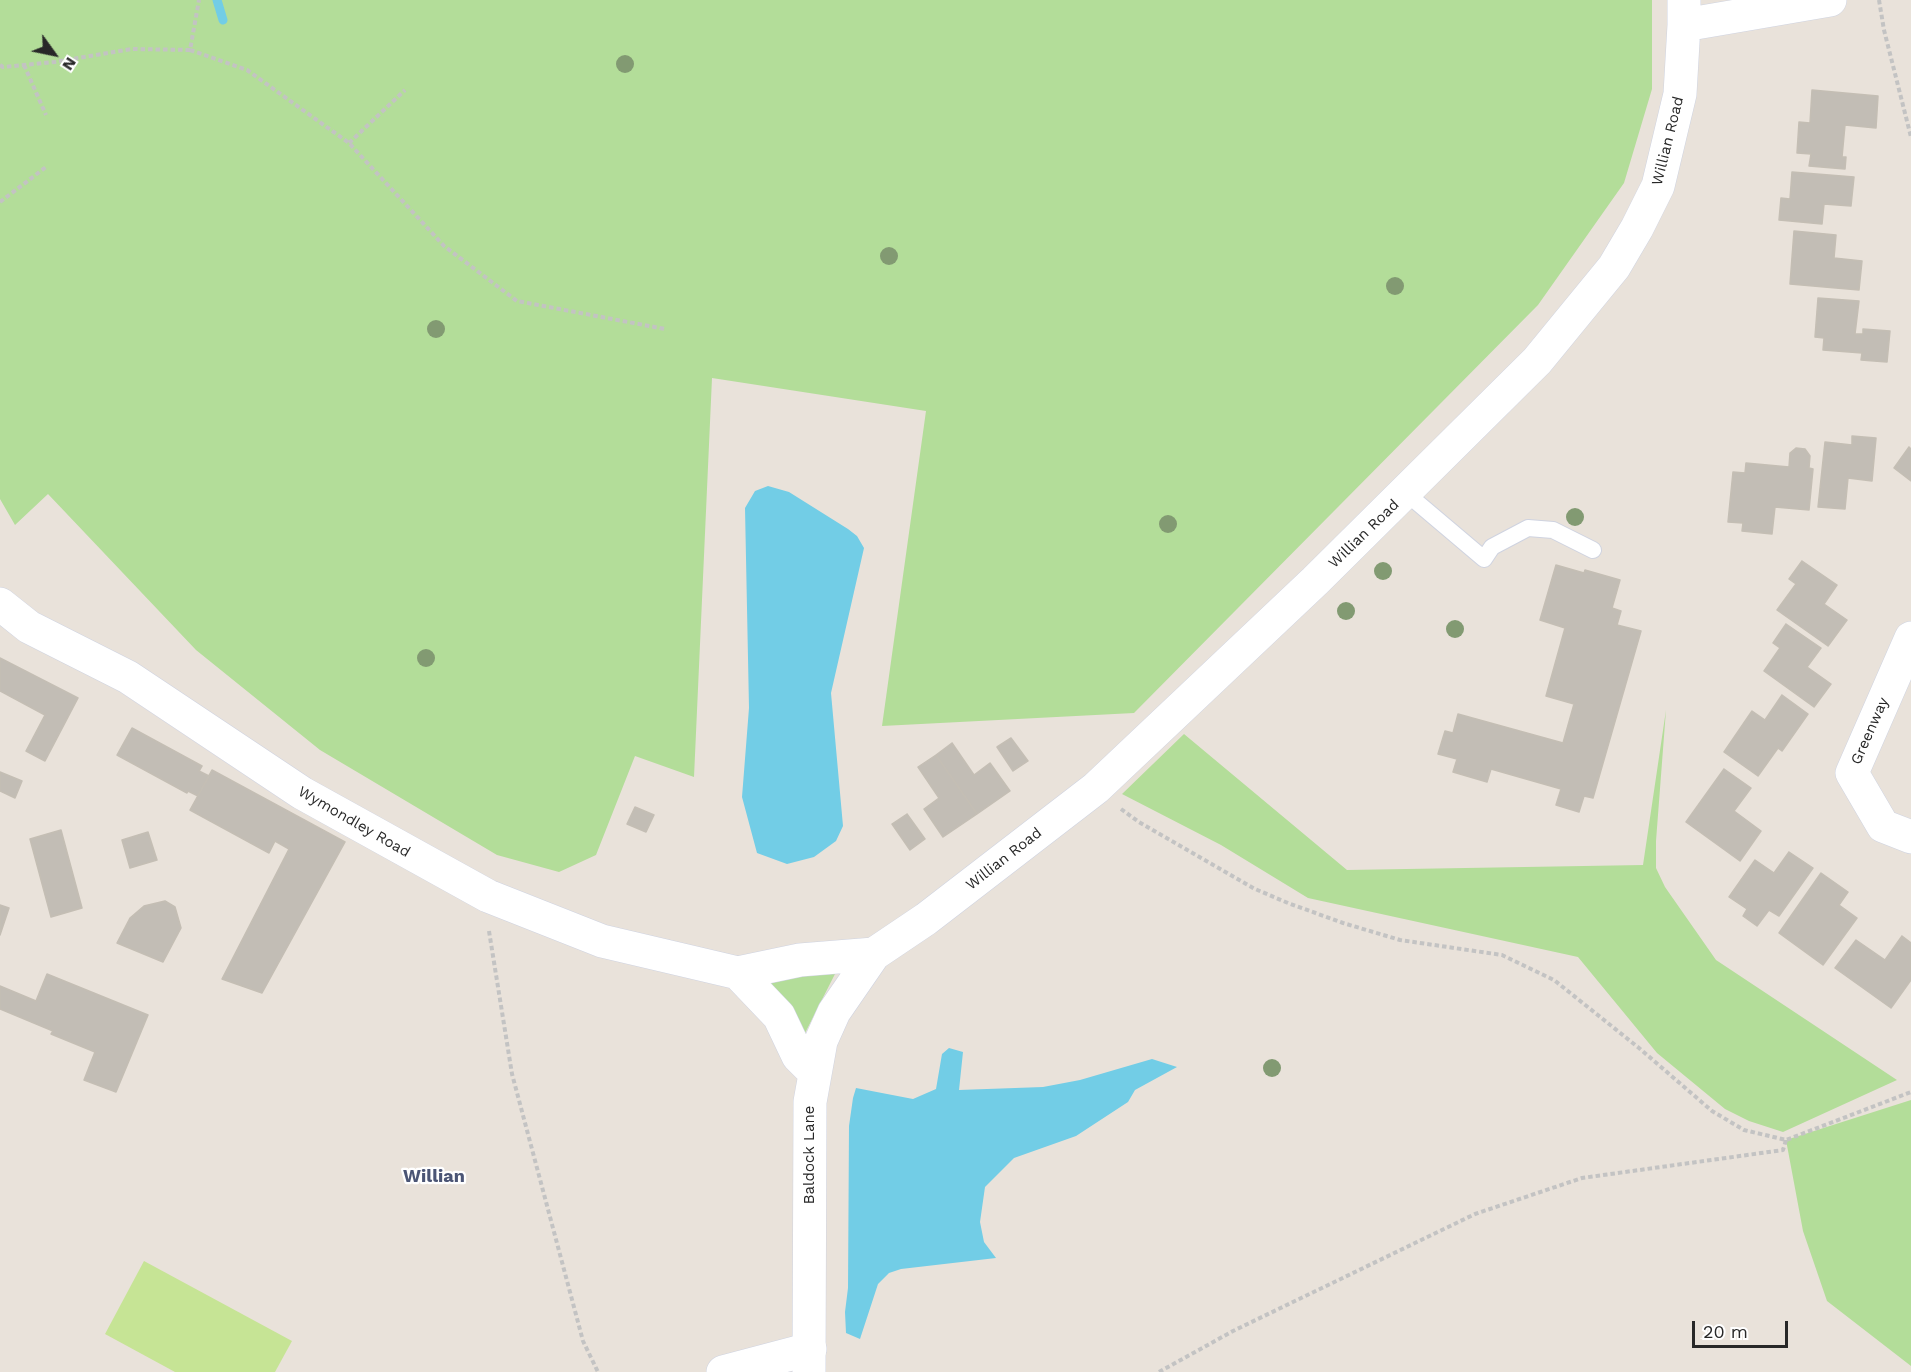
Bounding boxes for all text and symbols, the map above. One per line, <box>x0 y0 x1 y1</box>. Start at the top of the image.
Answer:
north arrow <box>24 24 84 84</box>
text: N <box>58 54 81 74</box>
street label: Willian Road <box>1648 95 1688 187</box>
street label: Willian Road <box>1325 496 1403 572</box>
street label: Greenway <box>1847 695 1893 767</box>
street label: Wymondley Road <box>295 783 413 861</box>
street label: Willian Road <box>963 824 1045 894</box>
street label: Baldock Lane <box>801 1106 819 1204</box>
district label: Willian <box>403 1166 465 1188</box>
scale bar <box>1695 1309 1791 1347</box>
text: 20 m <box>1703 1321 1748 1342</box>

